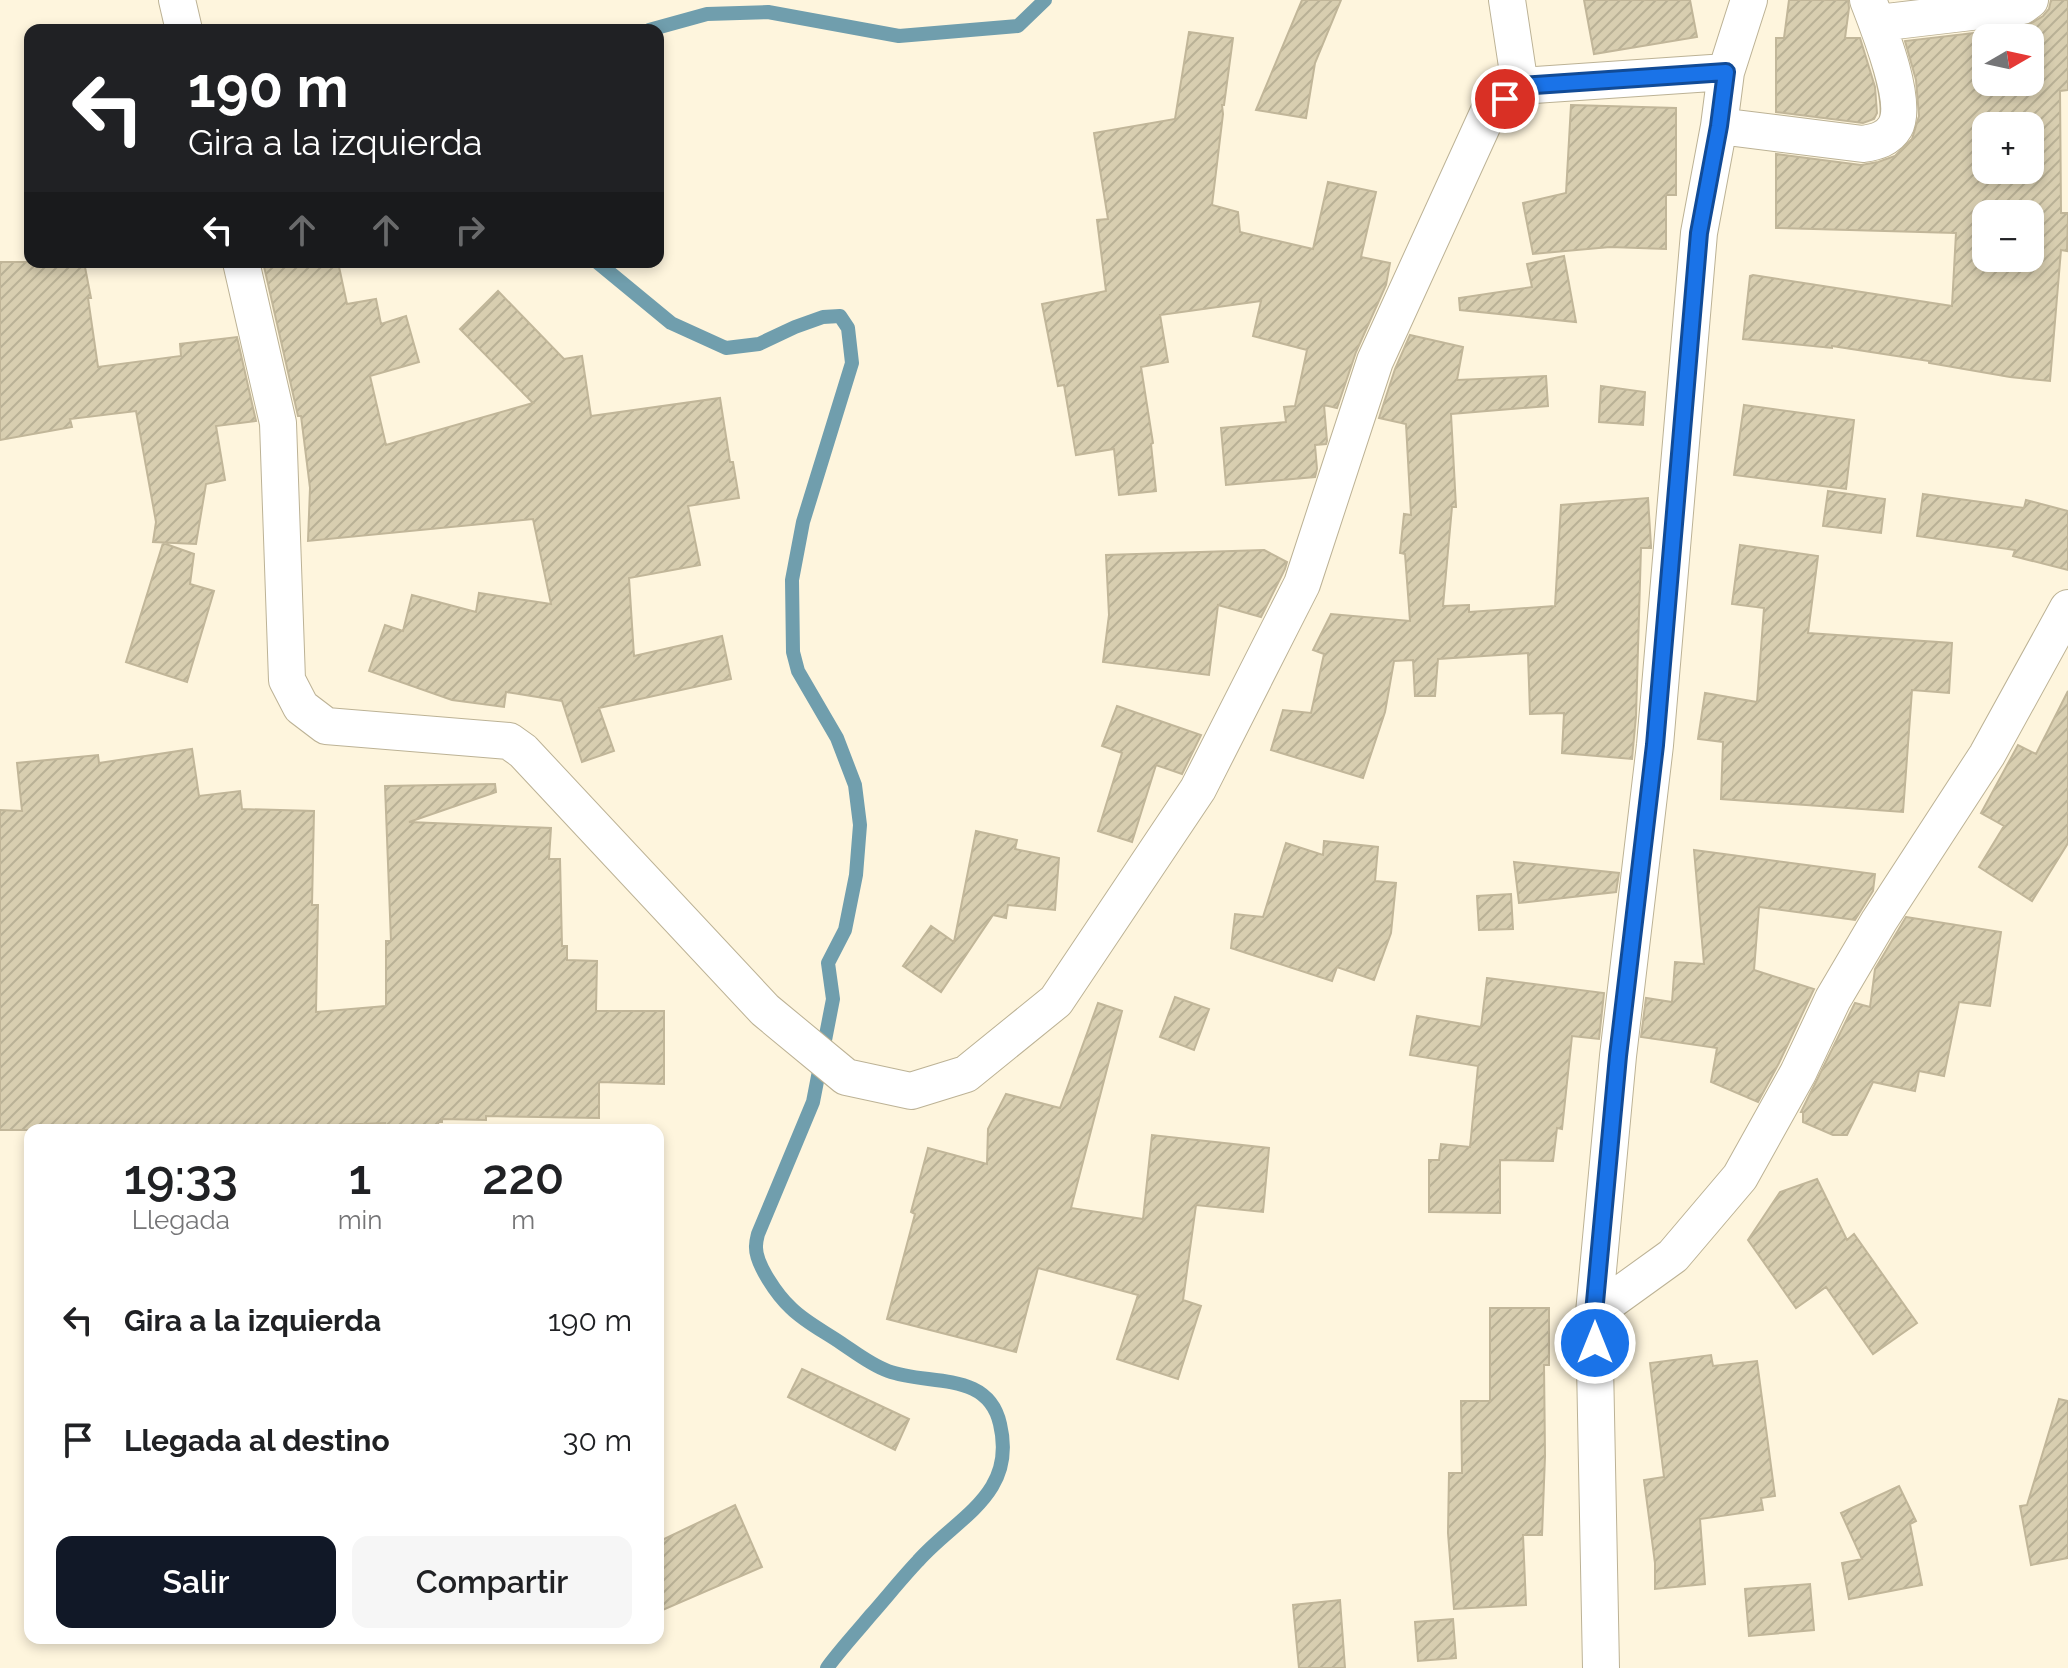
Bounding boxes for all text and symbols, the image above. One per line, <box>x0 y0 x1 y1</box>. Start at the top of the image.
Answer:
north arrow <box>1972 24 2044 96</box>
map controls <box>1972 24 2044 272</box>
text: 190 m <box>188 54 349 120</box>
icon: left <box>56 56 160 160</box>
pin <box>1471 65 1539 133</box>
icon: arrive <box>1483 77 1527 121</box>
button: + <box>1972 112 2044 184</box>
text: Gira a la izquierda <box>188 121 482 163</box>
button: − <box>1972 200 2044 272</box>
icon: left <box>196 208 240 252</box>
icon: ahead <box>280 208 324 252</box>
icon: ahead <box>364 208 408 252</box>
icon: right <box>448 208 492 252</box>
text: 19:33 <box>124 1149 238 1205</box>
text: 1 <box>349 1149 371 1205</box>
text: 220 <box>482 1149 564 1205</box>
text: Llegada <box>132 1205 230 1235</box>
text: min <box>338 1205 382 1235</box>
text: m <box>511 1205 535 1235</box>
icon: left <box>56 1298 100 1342</box>
position arrow <box>1553 1301 1637 1385</box>
text: Gira a la izquierda <box>124 1303 381 1338</box>
text: 190 m <box>548 1303 632 1338</box>
icon: arrive <box>56 1418 100 1462</box>
text: Llegada al destino <box>124 1423 390 1458</box>
text: 30 m <box>562 1423 632 1458</box>
button: Salir <box>56 1536 336 1628</box>
button: Compartir <box>352 1536 632 1628</box>

